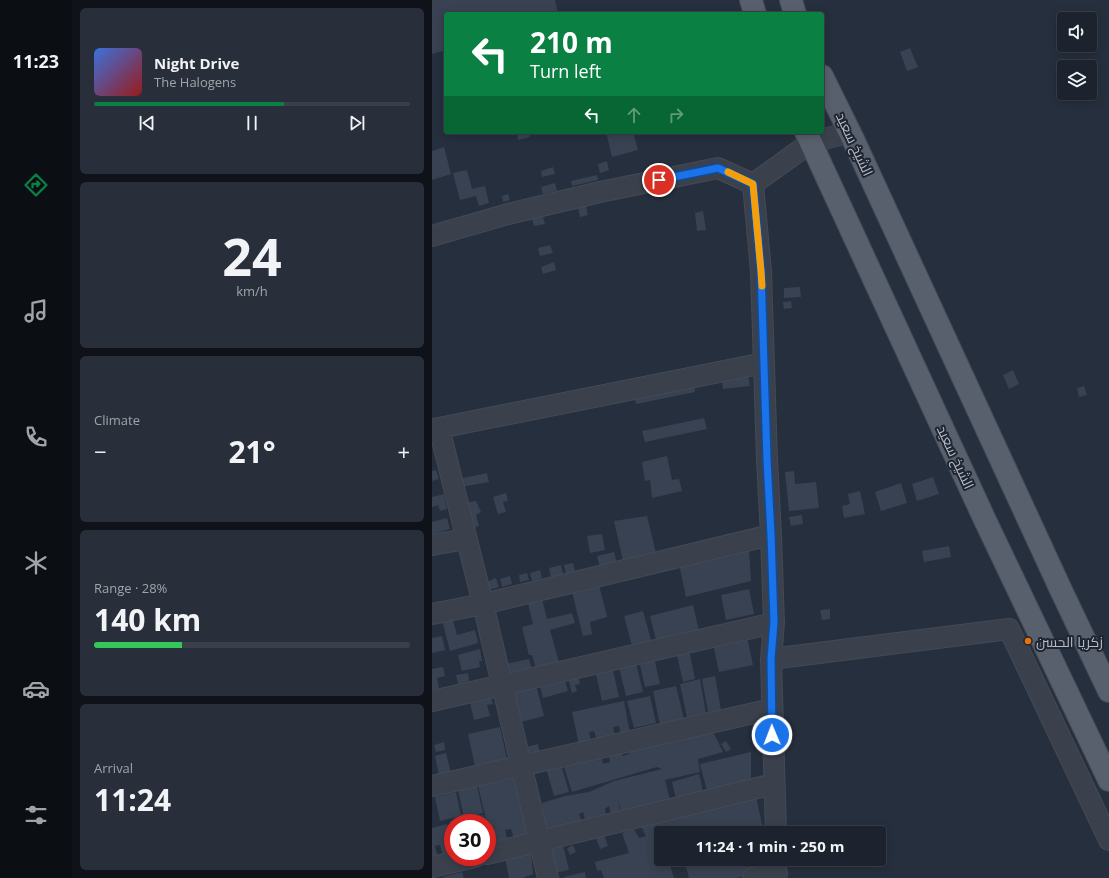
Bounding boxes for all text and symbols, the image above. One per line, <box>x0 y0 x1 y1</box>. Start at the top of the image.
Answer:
map controls <box>1057 12 1097 100</box>
button: sound <box>1057 12 1097 52</box>
text: 210 m <box>530 23 613 61</box>
icon: left <box>464 28 516 80</box>
text: 11:23 <box>13 49 59 73</box>
text: Night Drive <box>154 53 239 73</box>
text: Turn left <box>530 59 601 83</box>
button: layers <box>1057 60 1097 100</box>
text: The Halogens <box>154 73 236 91</box>
icon: left <box>581 104 603 126</box>
icon: ahead <box>623 104 645 126</box>
icon: right <box>665 104 687 126</box>
street label: الشيخ سعيد <box>832 109 878 179</box>
icon: previous <box>136 112 158 134</box>
icon: pause <box>241 112 263 134</box>
icon: next <box>346 112 368 134</box>
pin <box>642 163 676 197</box>
icon: arrive <box>648 169 670 191</box>
icon: directions <box>22 171 50 199</box>
text: 24 <box>222 220 282 291</box>
text: km/h <box>236 282 268 300</box>
icon: music <box>22 297 50 325</box>
text: Climate <box>94 411 140 429</box>
street label: الشيخ سعيد <box>933 422 979 492</box>
icon: phone <box>22 423 50 451</box>
text: 21° <box>228 431 276 472</box>
text: − <box>94 436 107 466</box>
text: + <box>397 436 410 466</box>
icon: climate <box>22 549 50 577</box>
text: Range · 28% <box>94 579 167 597</box>
text: 140 km <box>94 599 201 640</box>
place label: زكريا الحسن <box>1036 632 1103 651</box>
marker: زكريا الحسن <box>1023 636 1033 646</box>
icon: car <box>22 675 50 703</box>
position arrow <box>751 714 793 756</box>
text: Arrival <box>94 759 133 777</box>
text: 11:24 <box>94 779 171 820</box>
icon: filters <box>22 801 50 829</box>
speed limit sign: 30 <box>444 814 496 866</box>
text: 11:24 · 1 min · 250 m <box>696 836 844 856</box>

